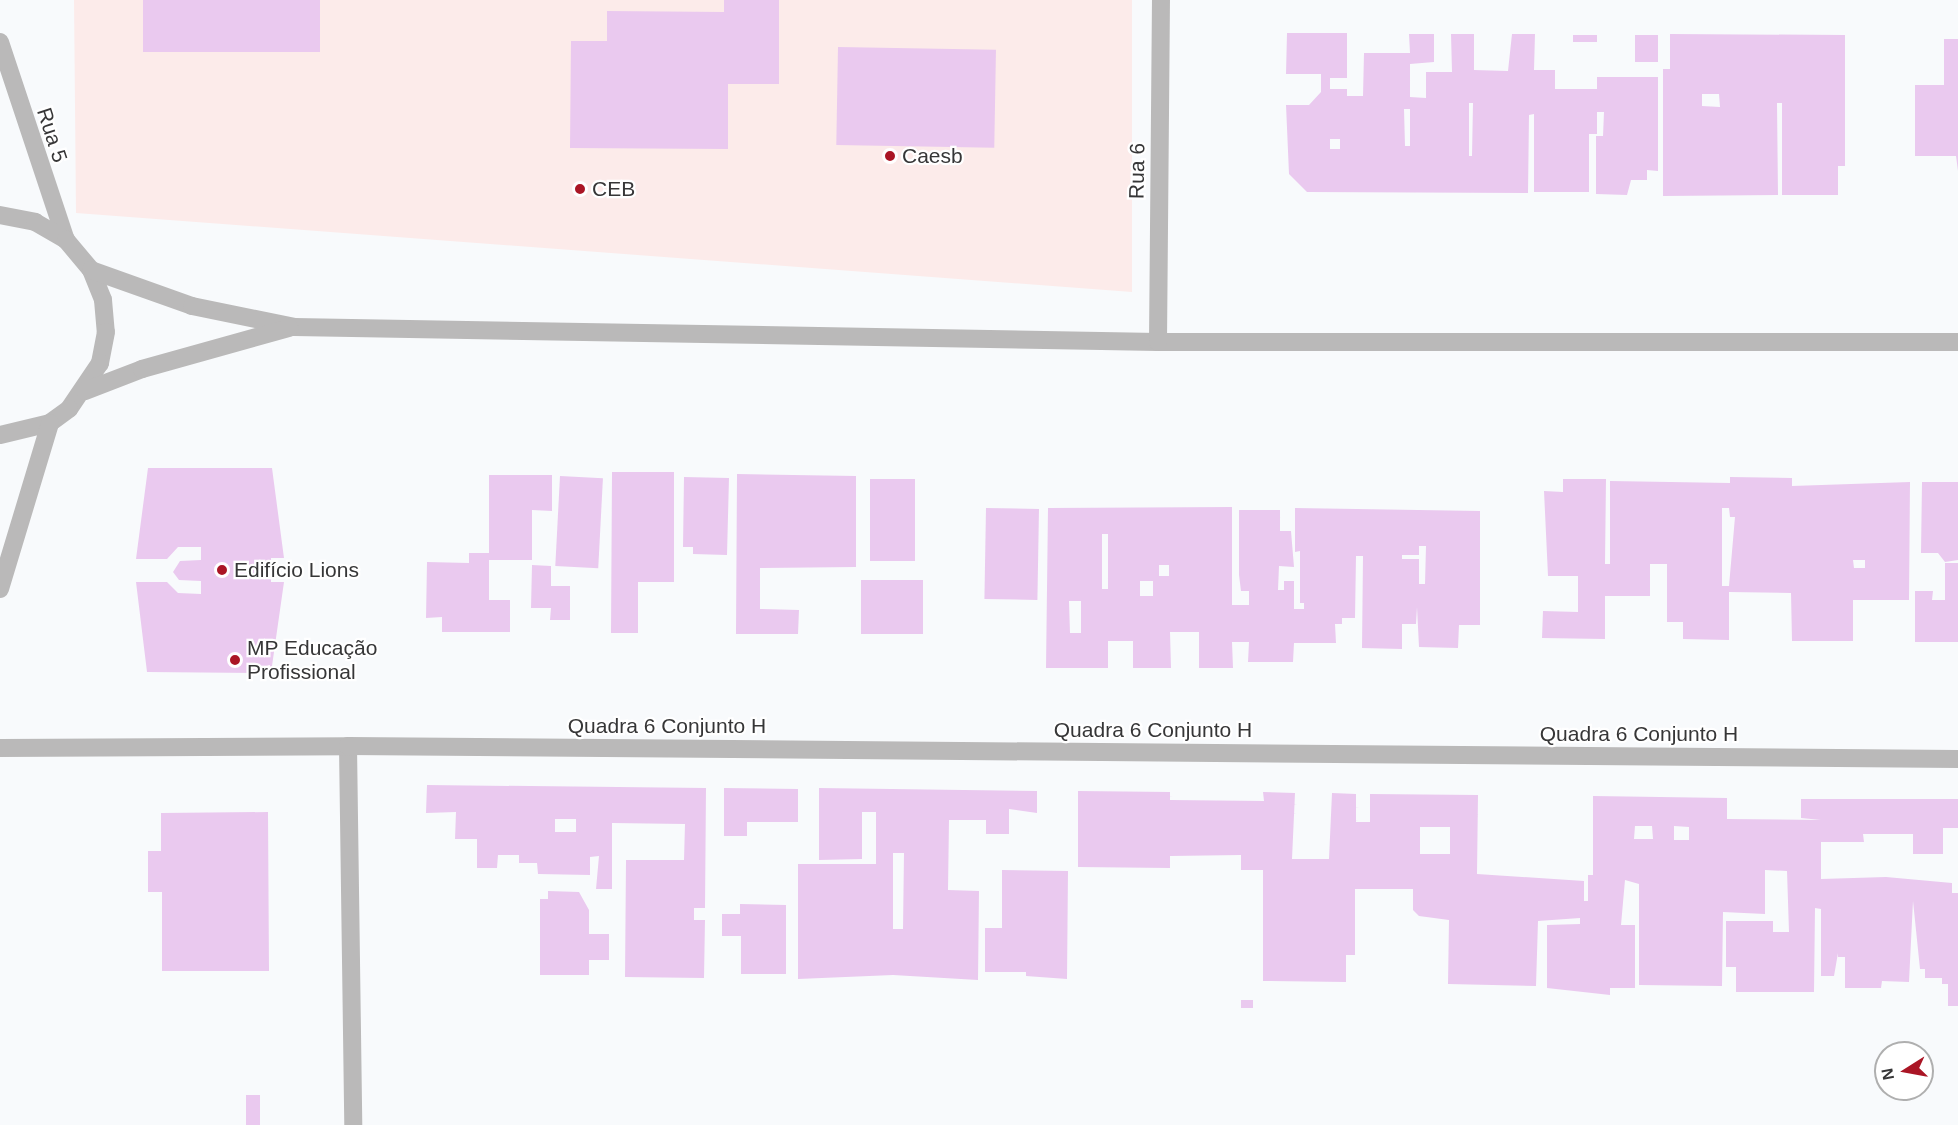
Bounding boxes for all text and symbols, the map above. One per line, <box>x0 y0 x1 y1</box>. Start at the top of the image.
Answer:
street label: Rua 5 <box>31 104 73 166</box>
place label: Caesb <box>902 143 963 169</box>
street label: Rua 6 <box>1124 143 1150 199</box>
marker: Caesb <box>883 149 897 163</box>
place label: CEB <box>592 176 635 202</box>
marker: CEB <box>573 182 587 196</box>
place label: Edifício Lions <box>234 557 359 583</box>
marker: Edifício Lions <box>215 563 229 577</box>
place label: MP Educação Profissional <box>247 635 378 685</box>
marker: MP Educação Profissional <box>228 653 242 667</box>
street label: Quadra 6 Conjunto H <box>568 713 766 739</box>
street label: Quadra 6 Conjunto H <box>1054 717 1252 743</box>
street label: Quadra 6 Conjunto H <box>1540 721 1738 747</box>
north arrow <box>1874 1041 1934 1101</box>
text: N <box>1878 1067 1897 1081</box>

